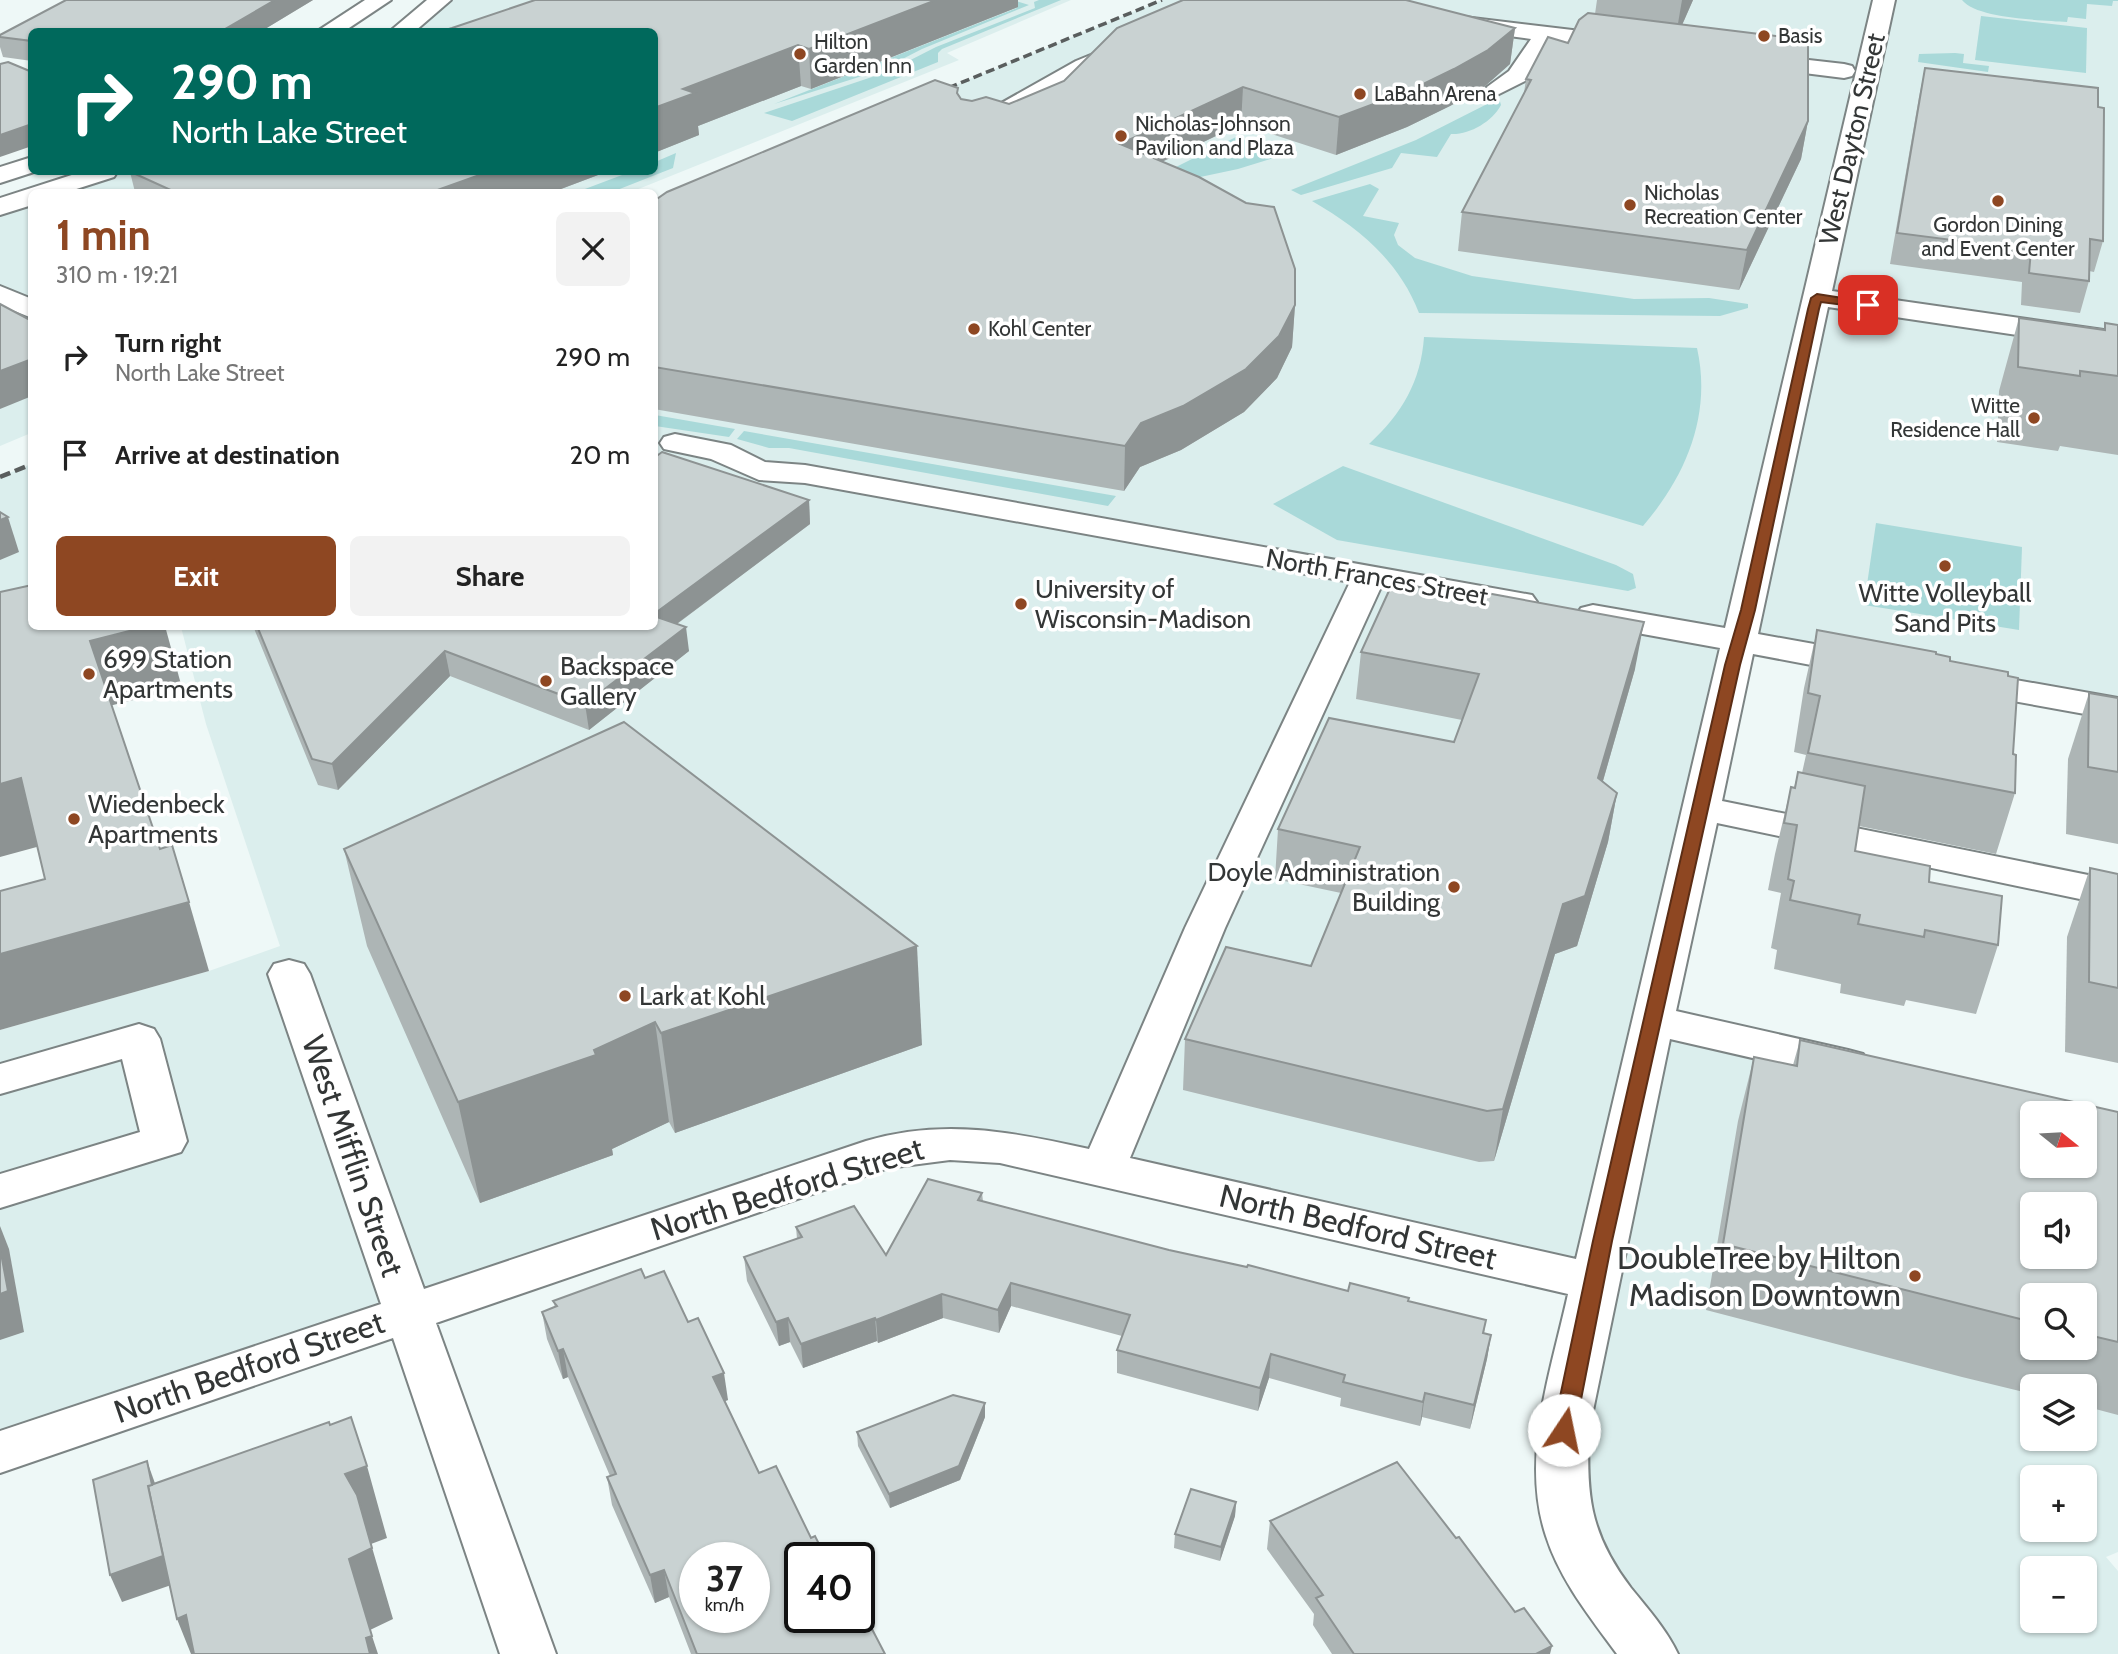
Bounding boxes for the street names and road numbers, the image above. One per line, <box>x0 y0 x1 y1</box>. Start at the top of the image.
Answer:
street label: West Dayton Street <box>1812 30 1892 248</box>
street label: North Frances Street <box>1263 542 1491 612</box>
street label: West Mifflin Street <box>294 1030 413 1281</box>
street label: North Bedford Street <box>646 1128 928 1249</box>
street label: North Bedford Street <box>1216 1176 1501 1277</box>
street label: North Bedford Street <box>109 1302 389 1431</box>

